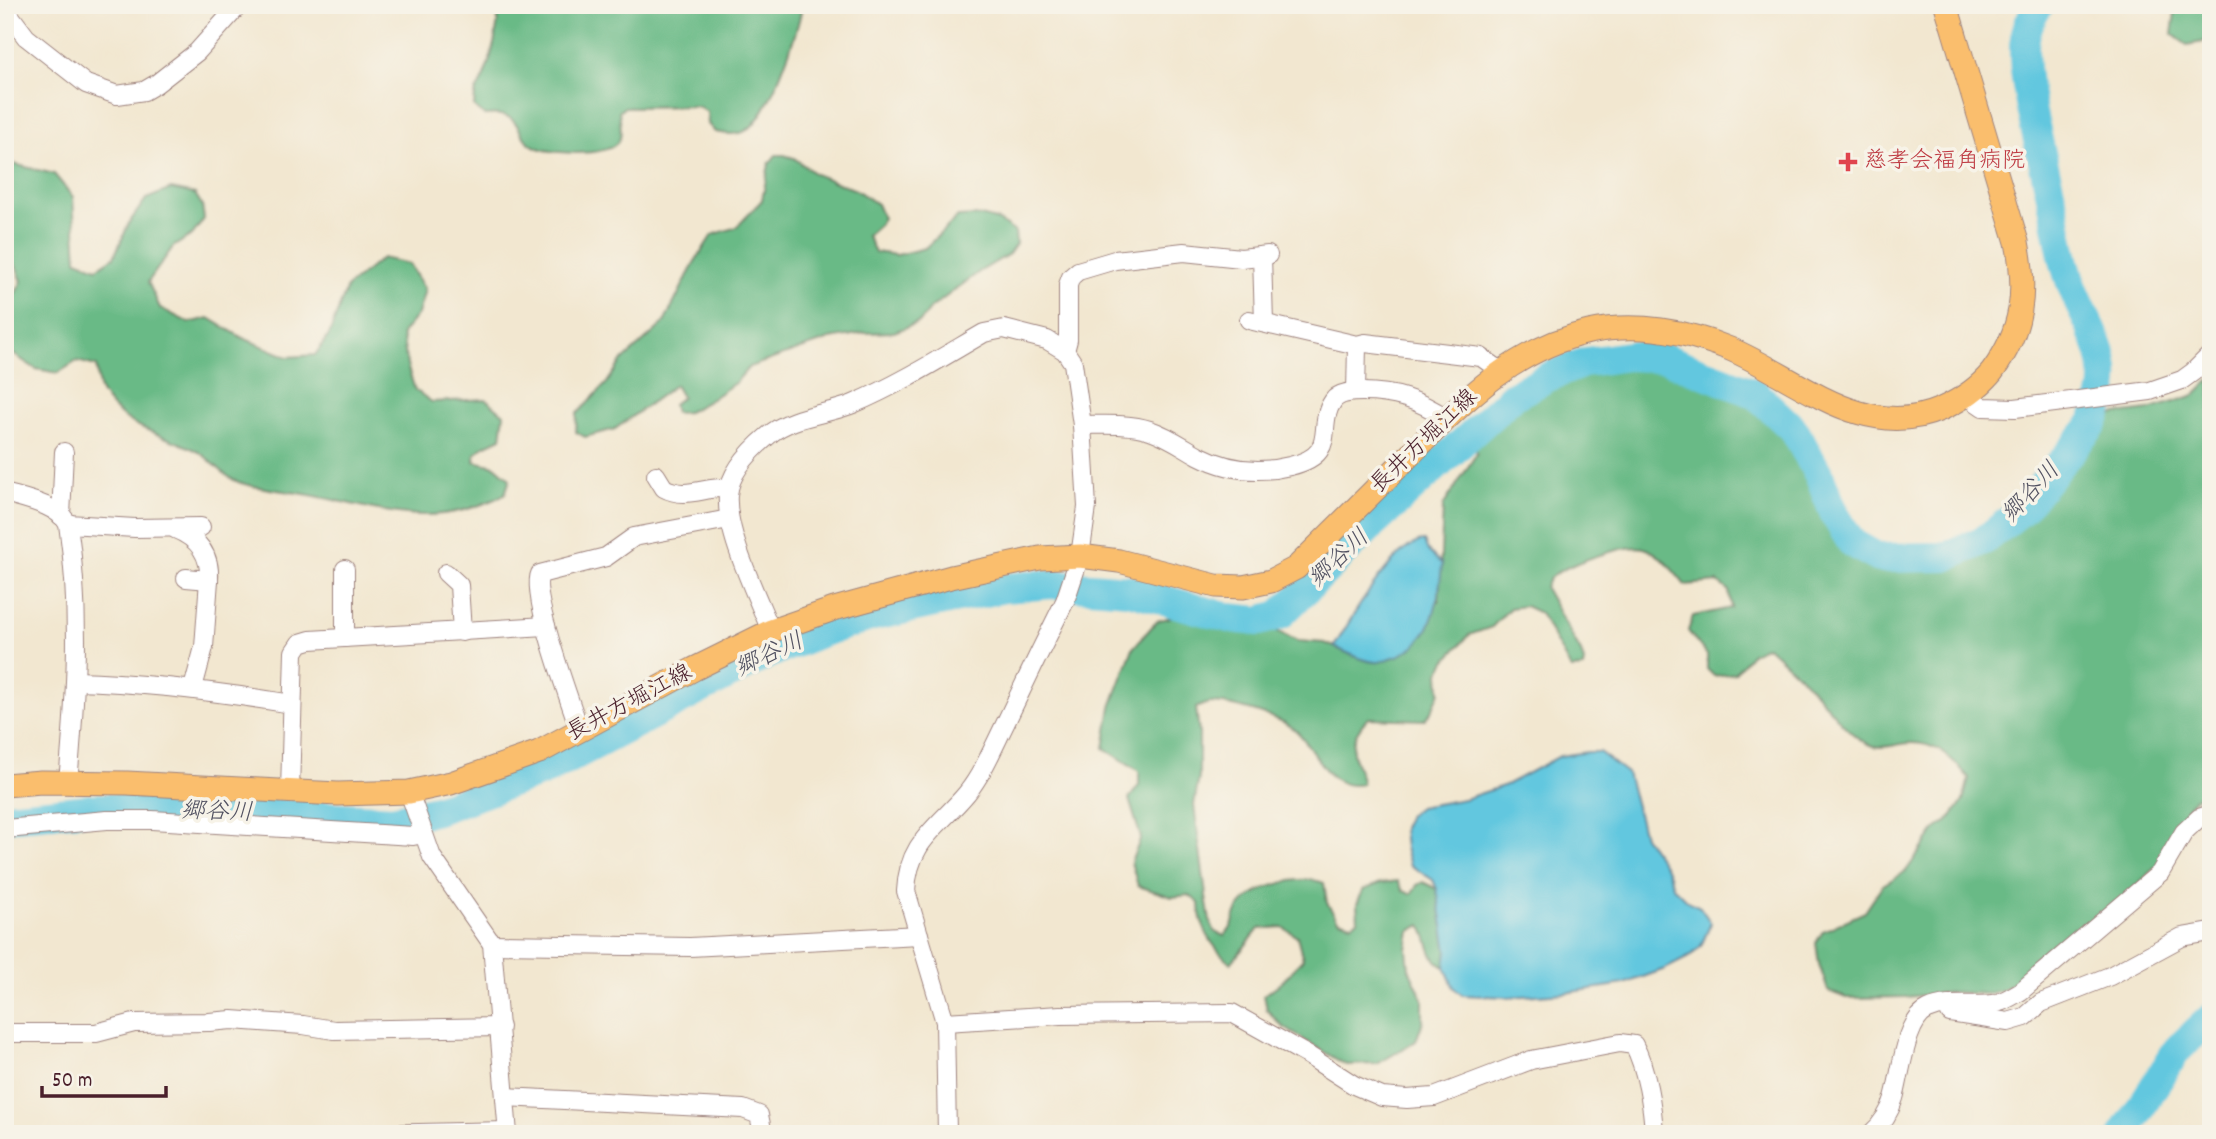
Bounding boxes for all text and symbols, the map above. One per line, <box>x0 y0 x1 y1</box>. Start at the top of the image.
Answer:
place label: 慈孝会福角病院 <box>1864 146 2025 179</box>
marker: 慈孝会福角病院 <box>1838 152 1858 172</box>
street label: 長井方堀江線 <box>1364 382 1486 502</box>
water label: 郷谷川 <box>1995 455 2069 531</box>
water label: 郷谷川 <box>1302 522 1378 596</box>
water label: 郷谷川 <box>730 625 810 687</box>
street label: 長井方堀江線 <box>561 657 699 751</box>
water label: 郷谷川 <box>180 795 254 831</box>
scale bar <box>42 1055 166 1099</box>
text: 50 m <box>52 1067 92 1097</box>

